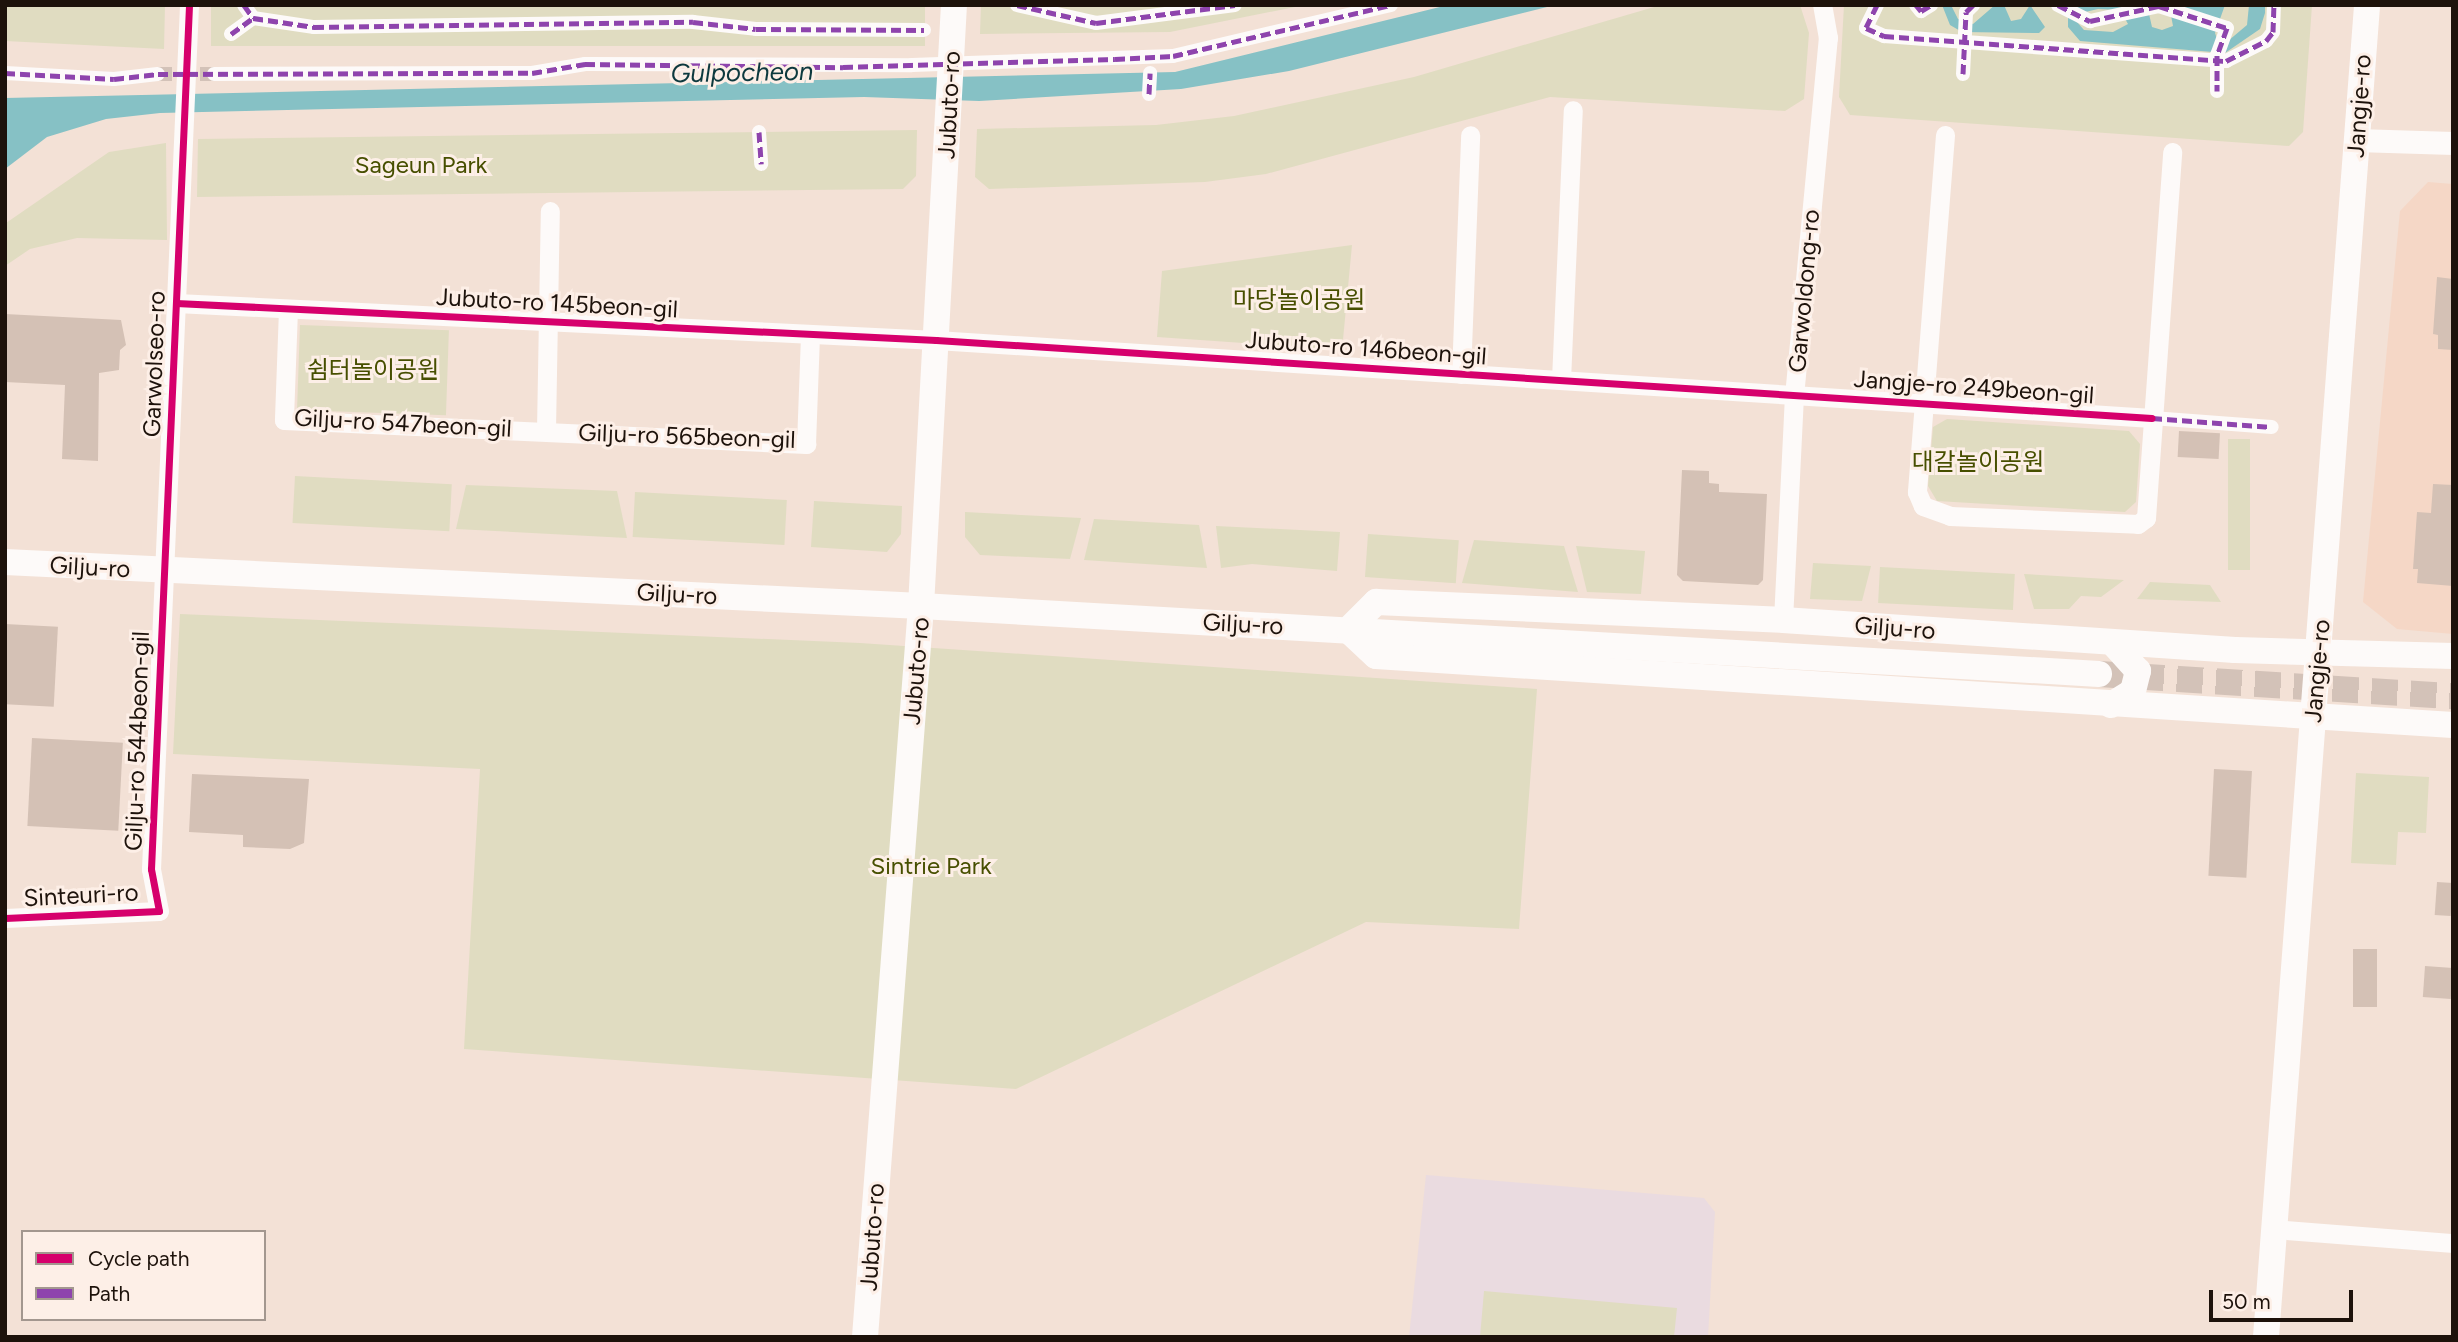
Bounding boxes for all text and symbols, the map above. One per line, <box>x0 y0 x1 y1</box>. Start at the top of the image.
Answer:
street label: Jubuto-ro <box>932 50 966 160</box>
street label: Jangje-ro <box>2341 53 2377 159</box>
water label: Gulpocheon <box>670 56 814 90</box>
park label: Sageun Park <box>355 151 487 179</box>
street label: Garwoldong-ro <box>1783 208 1825 374</box>
street label: Jubuto-ro 145beon-gil <box>435 282 679 324</box>
park label: 마당놀이공원 <box>1233 286 1365 314</box>
street label: Garwolseo-ro <box>137 290 171 438</box>
street label: Jubuto-ro 146beon-gil <box>1244 325 1488 371</box>
park label: 쉼터놀이공원 <box>307 356 439 384</box>
street label: Jangje-ro 249beon-gil <box>1853 364 2095 410</box>
street label: Gilju-ro 547beon-gil <box>293 403 513 443</box>
street label: Gilju-ro 565beon-gil <box>578 418 796 454</box>
park label: 대갈놀이공원 <box>1912 448 2044 476</box>
street label: Gilju-ro <box>49 551 131 583</box>
street label: Gilju-ro <box>636 578 718 610</box>
street label: Gilju-ro <box>1202 608 1284 640</box>
street label: Gilju-ro <box>1854 611 1936 645</box>
street label: Jubuto-ro <box>897 616 935 726</box>
street label: Jangje-ro <box>2298 618 2336 724</box>
street label: Gilju-ro 544beon-gil <box>119 631 155 851</box>
park label: Sintrie Park <box>870 852 992 880</box>
street label: Sinteuri-ro <box>23 878 139 912</box>
street label: Jubuto-ro <box>854 1182 890 1292</box>
legend <box>21 1230 266 1321</box>
text: Cycle path <box>88 1246 189 1271</box>
scale bar <box>2213 1276 2356 1320</box>
text: Path <box>88 1281 130 1306</box>
text: 50 m <box>2222 1289 2271 1314</box>

